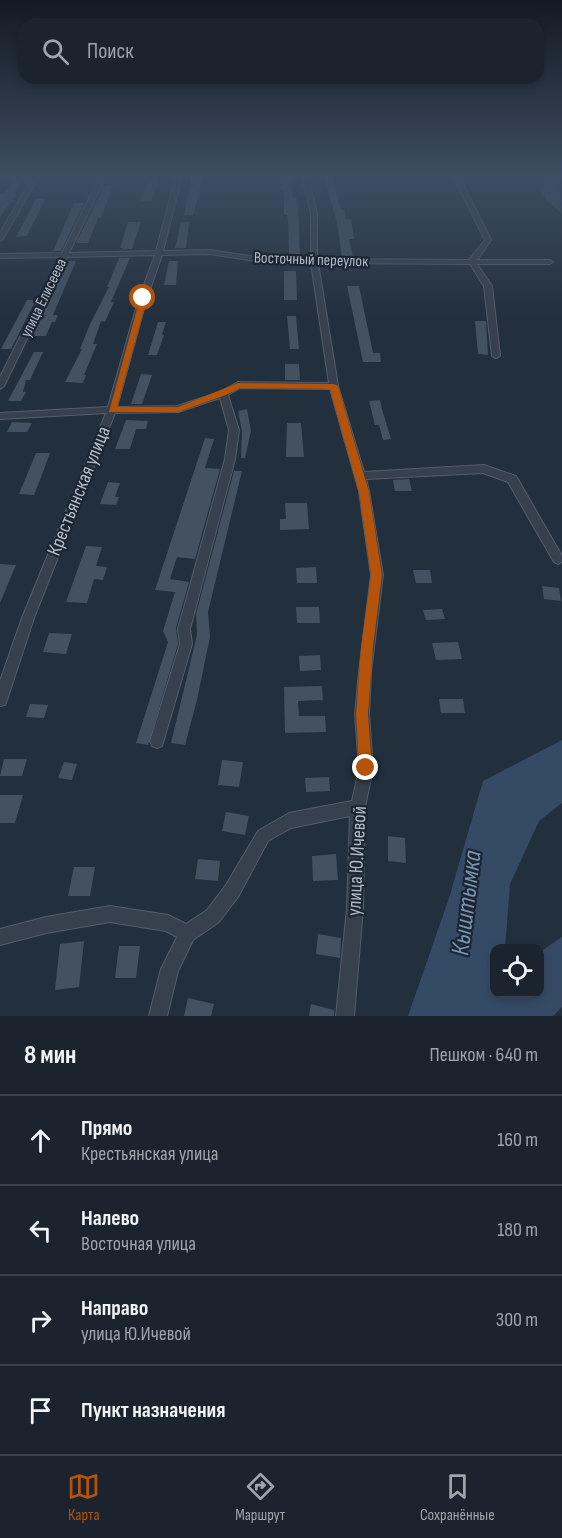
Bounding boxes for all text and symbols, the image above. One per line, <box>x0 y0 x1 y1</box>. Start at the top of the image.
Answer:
search box <box>18 18 544 84</box>
icon: search <box>39 35 72 68</box>
text: Поиск <box>87 38 133 65</box>
street label: Восточный переулок <box>254 249 369 272</box>
street label: улица Елисеева <box>17 255 71 341</box>
route start <box>129 284 155 310</box>
street label: Крестьянская улица <box>42 423 116 559</box>
route end <box>352 754 378 780</box>
street label: улица Ю.Ичевой <box>342 805 372 917</box>
water label: Кыштымка <box>445 848 489 957</box>
map controls <box>490 944 544 998</box>
button: locate <box>490 944 544 998</box>
text: 8 мин <box>24 1040 76 1071</box>
text: Пешком · 640 m <box>430 1043 538 1067</box>
text: Прямо <box>81 1115 132 1142</box>
icon: ahead <box>24 1124 57 1157</box>
text: 160 m <box>497 1128 538 1152</box>
text: Крестьянская улица <box>81 1142 218 1166</box>
text: Налево <box>81 1205 139 1232</box>
icon: left <box>24 1214 57 1247</box>
text: 180 m <box>497 1218 538 1242</box>
text: Восточная улица <box>81 1232 196 1256</box>
text: Направо <box>81 1295 148 1322</box>
icon: right <box>24 1304 57 1337</box>
text: 300 m <box>496 1308 538 1332</box>
text: улица Ю.Ичевой <box>81 1322 191 1346</box>
icon: arrive <box>24 1394 57 1427</box>
text: Пункт назначения <box>81 1397 225 1424</box>
tab: Карта <box>67 1470 100 1525</box>
tab: Маршрут <box>235 1470 285 1525</box>
tab: Сохранённые <box>420 1470 495 1525</box>

